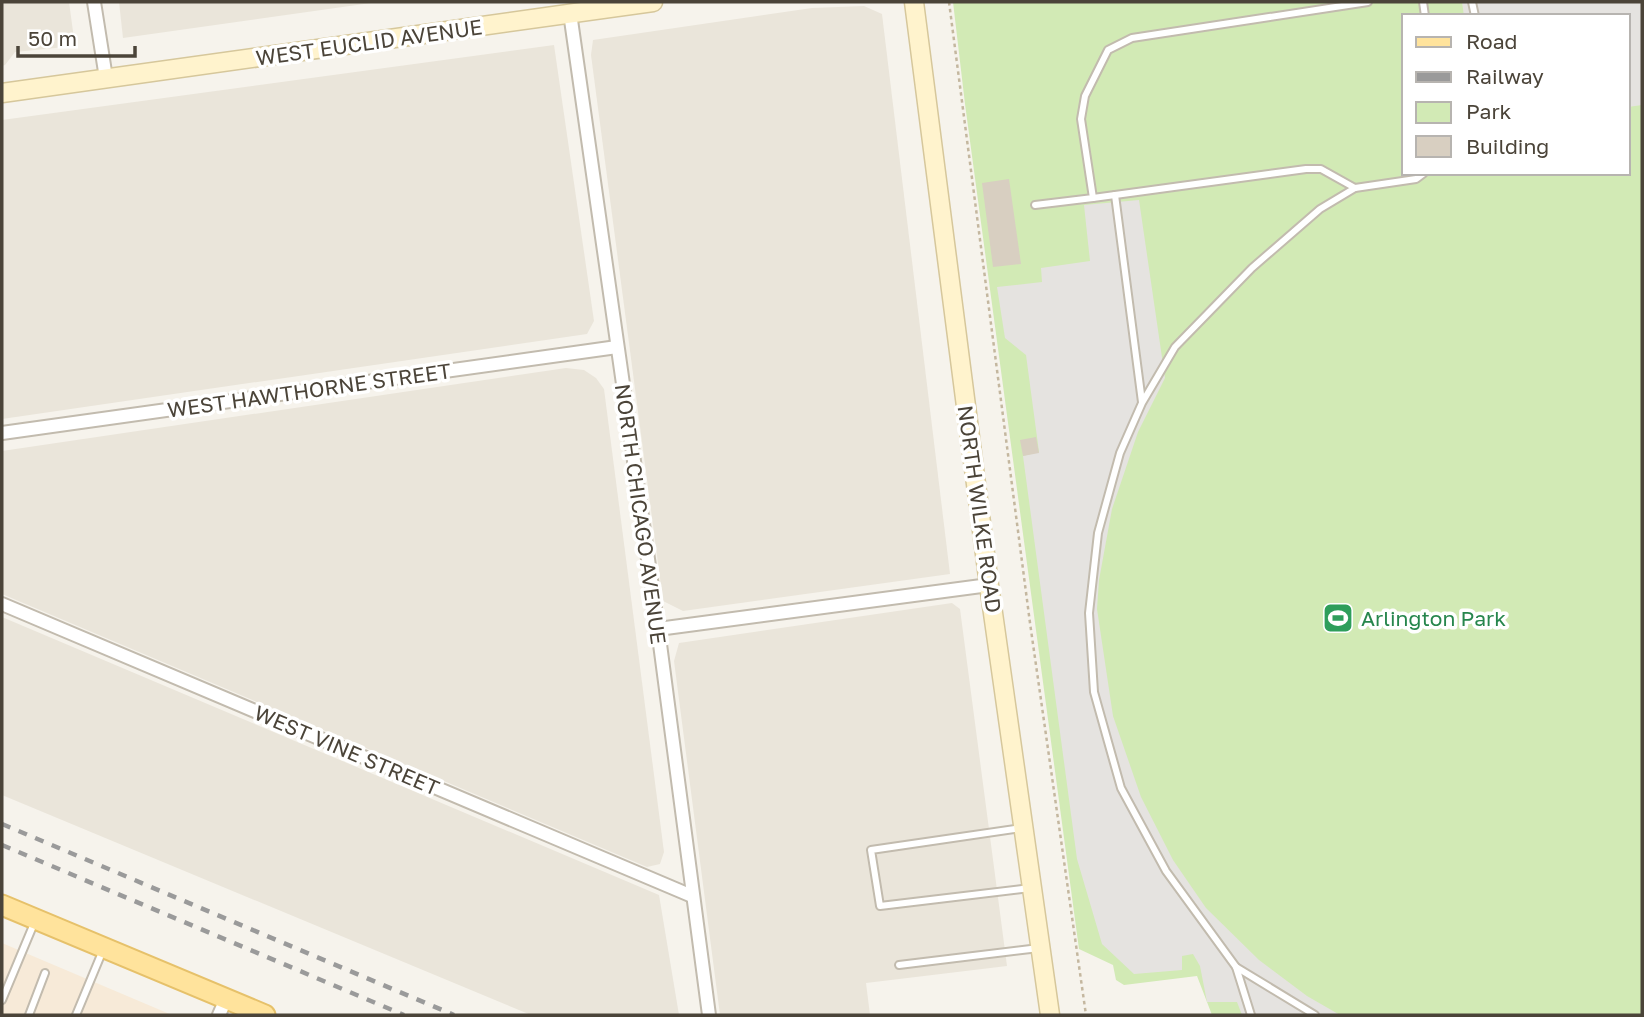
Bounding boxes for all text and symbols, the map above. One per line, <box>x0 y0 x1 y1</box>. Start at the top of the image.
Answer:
street label: WEST EUCLID AVENUE <box>254 13 484 71</box>
scale bar <box>18 14 135 58</box>
legend <box>1402 14 1630 175</box>
text: 50 m <box>28 25 77 51</box>
text: Road <box>1466 28 1517 54</box>
text: Railway <box>1466 63 1544 89</box>
text: Park <box>1466 98 1512 124</box>
text: Building <box>1466 133 1549 159</box>
street label: WEST HAWTHORNE STREET <box>165 357 453 423</box>
street label: NORTH CHICAGO AVENUE <box>610 382 672 646</box>
street label: NORTH WILKE ROAD <box>953 404 1007 614</box>
sports icon: Arlington Park <box>1321 601 1355 635</box>
place label: Arlington Park <box>1361 605 1506 631</box>
street label: WEST VINE STREET <box>251 699 443 801</box>

